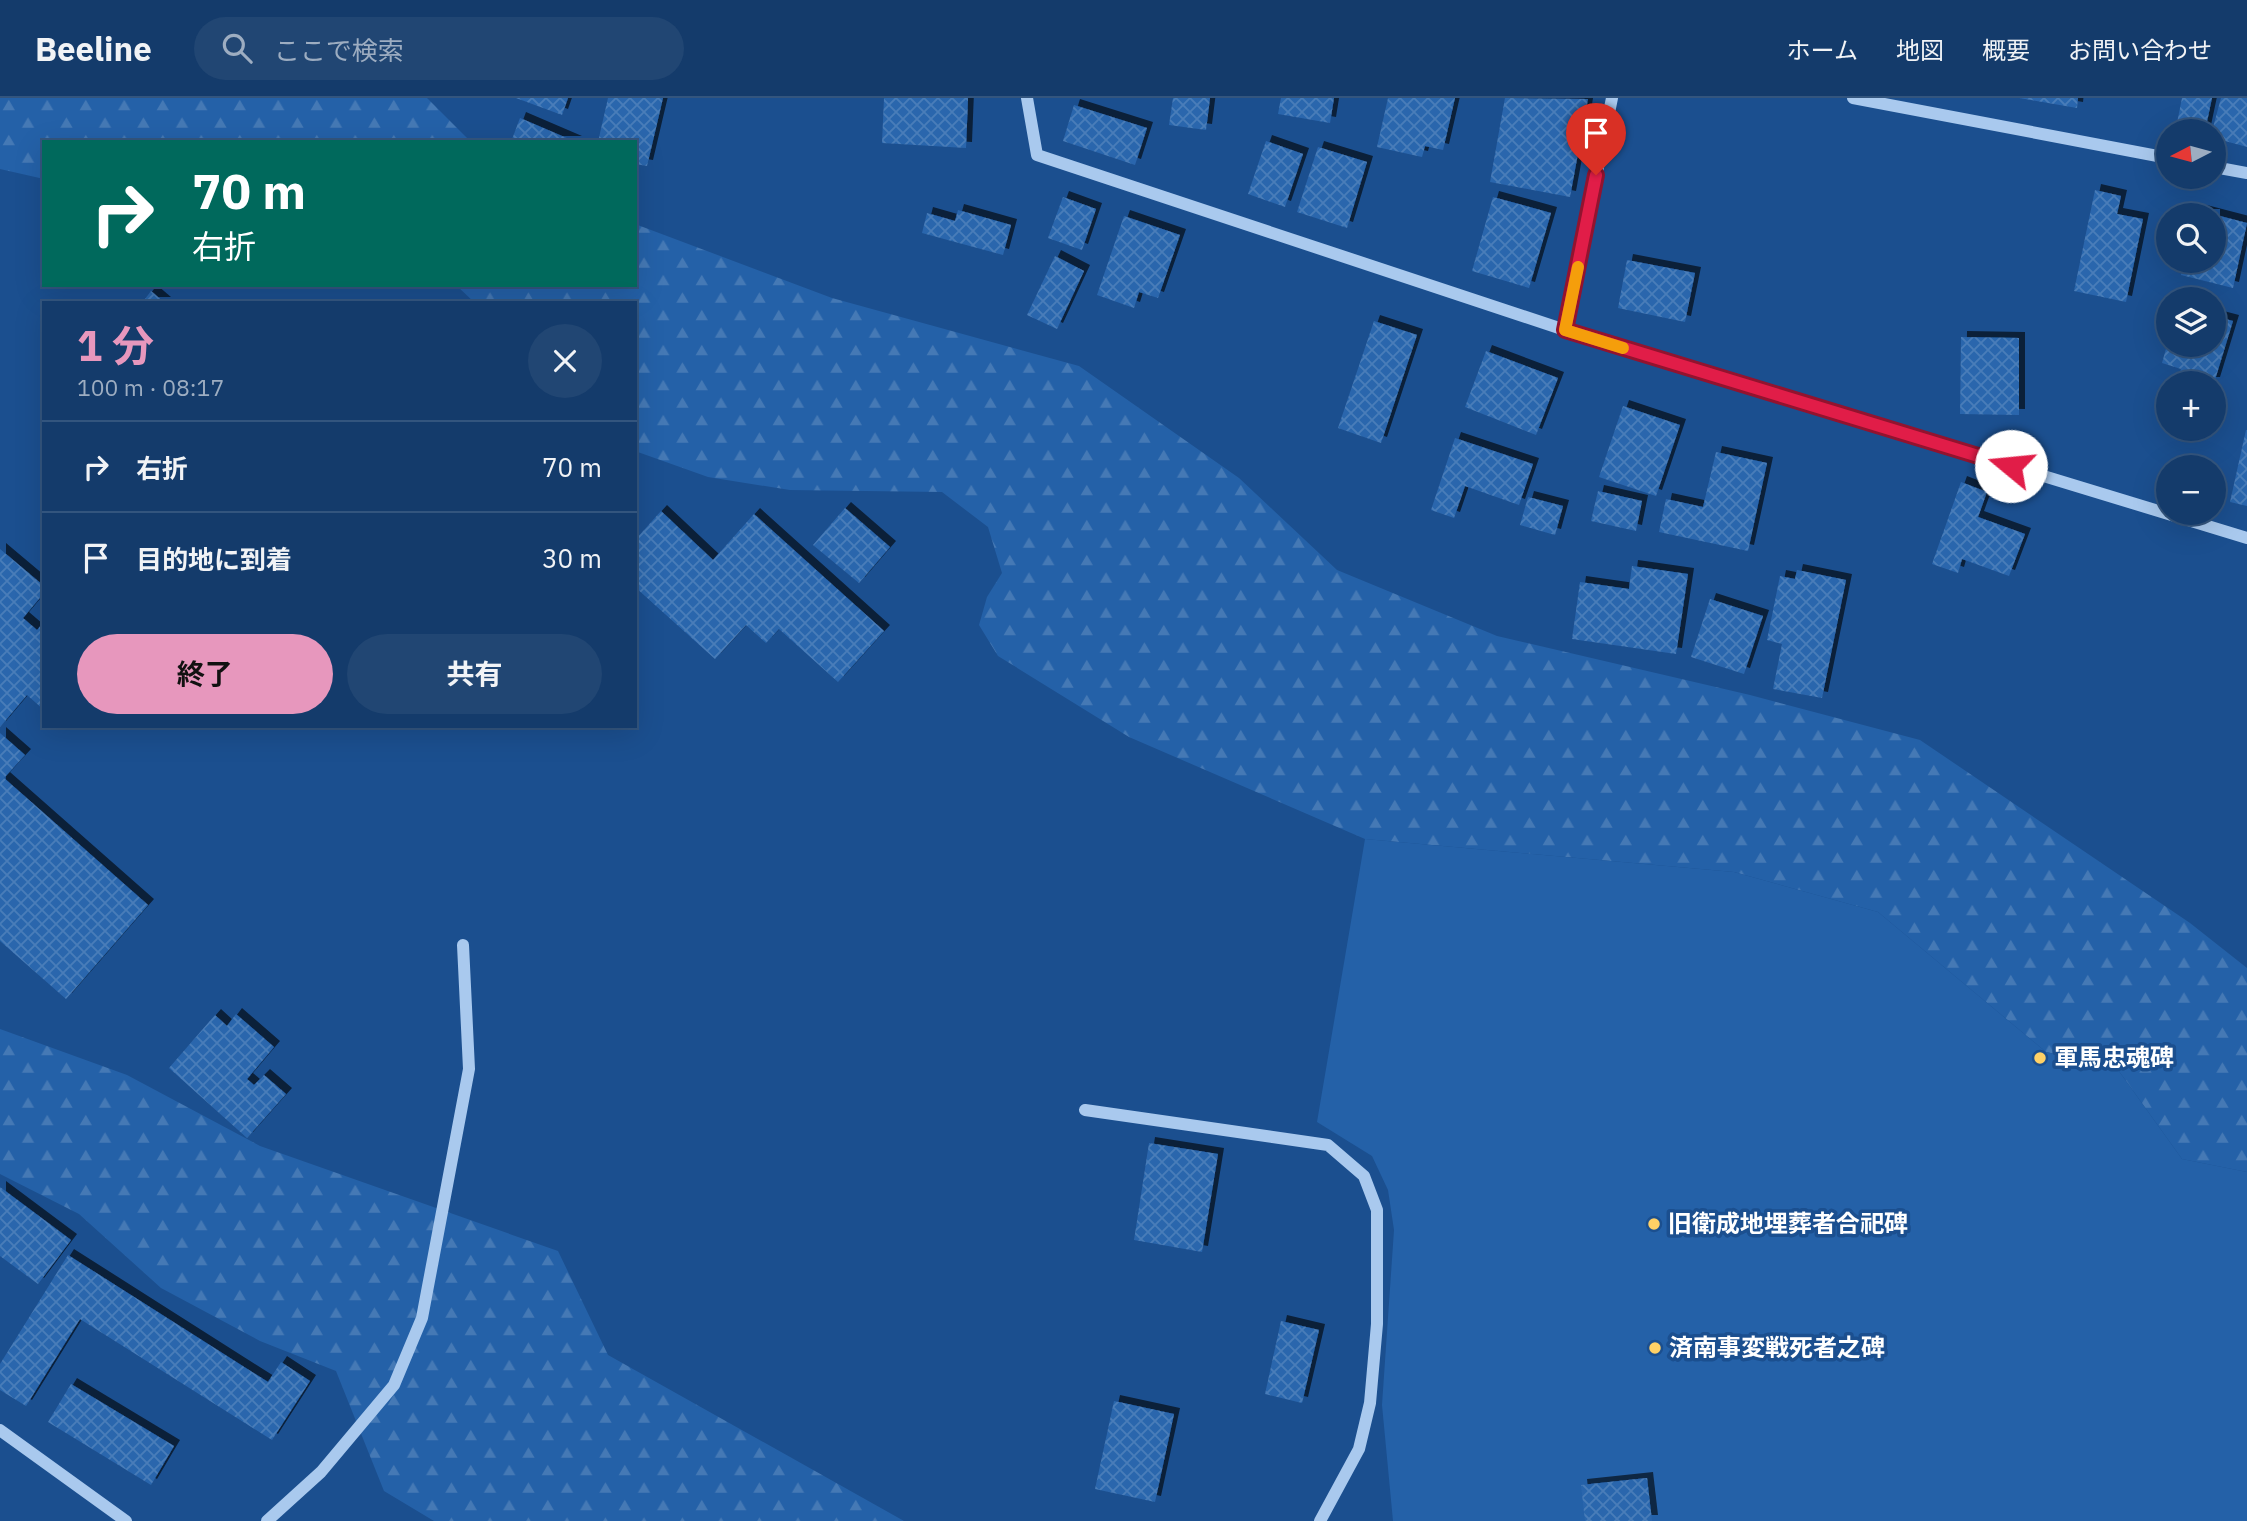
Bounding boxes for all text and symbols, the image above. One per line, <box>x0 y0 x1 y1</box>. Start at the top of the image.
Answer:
search box <box>194 17 684 80</box>
text: Beeline <box>35 27 152 70</box>
icon: search <box>218 29 256 67</box>
text: ここで検索 <box>274 33 404 67</box>
text: ホーム <box>1787 34 1858 66</box>
text: 地図 <box>1896 34 1944 66</box>
text: 概要 <box>1982 34 2030 66</box>
text: お問い合わせ <box>2068 34 2212 66</box>
pin <box>1566 103 1626 175</box>
icon: arrive <box>1577 114 1615 152</box>
north arrow <box>2156 119 2226 189</box>
map controls <box>2156 119 2226 525</box>
text: 70 m <box>192 159 306 222</box>
icon: right <box>77 168 168 259</box>
button: search <box>2156 203 2226 273</box>
text: 右折 <box>192 225 256 267</box>
button: layers <box>2156 287 2226 357</box>
text: 1 分 <box>77 318 154 373</box>
button: close <box>528 324 602 398</box>
button: + <box>2156 371 2226 441</box>
text: 100 m · 08:17 <box>77 372 224 402</box>
position arrow <box>1974 429 2048 503</box>
icon: right <box>77 448 115 486</box>
text: 70 m <box>542 450 602 484</box>
text: 右折 <box>136 451 188 485</box>
button: − <box>2156 455 2226 525</box>
icon: arrive <box>77 539 115 577</box>
text: 30 m <box>542 541 602 575</box>
text: 目的地に到着 <box>136 542 292 576</box>
button: 終了 <box>77 634 333 714</box>
button: 共有 <box>347 634 602 714</box>
place label: 軍馬忠魂碑 <box>2054 1041 2174 1073</box>
marker: 軍馬忠魂碑 <box>2032 1050 2048 1066</box>
place label: 旧衛成地埋葬者合祀碑 <box>1668 1207 1908 1239</box>
marker: 旧衛成地埋葬者合祀碑 <box>1646 1216 1662 1232</box>
place label: 済南事変戦死者之碑 <box>1669 1331 1885 1363</box>
marker: 済南事変戦死者之碑 <box>1647 1340 1663 1356</box>

